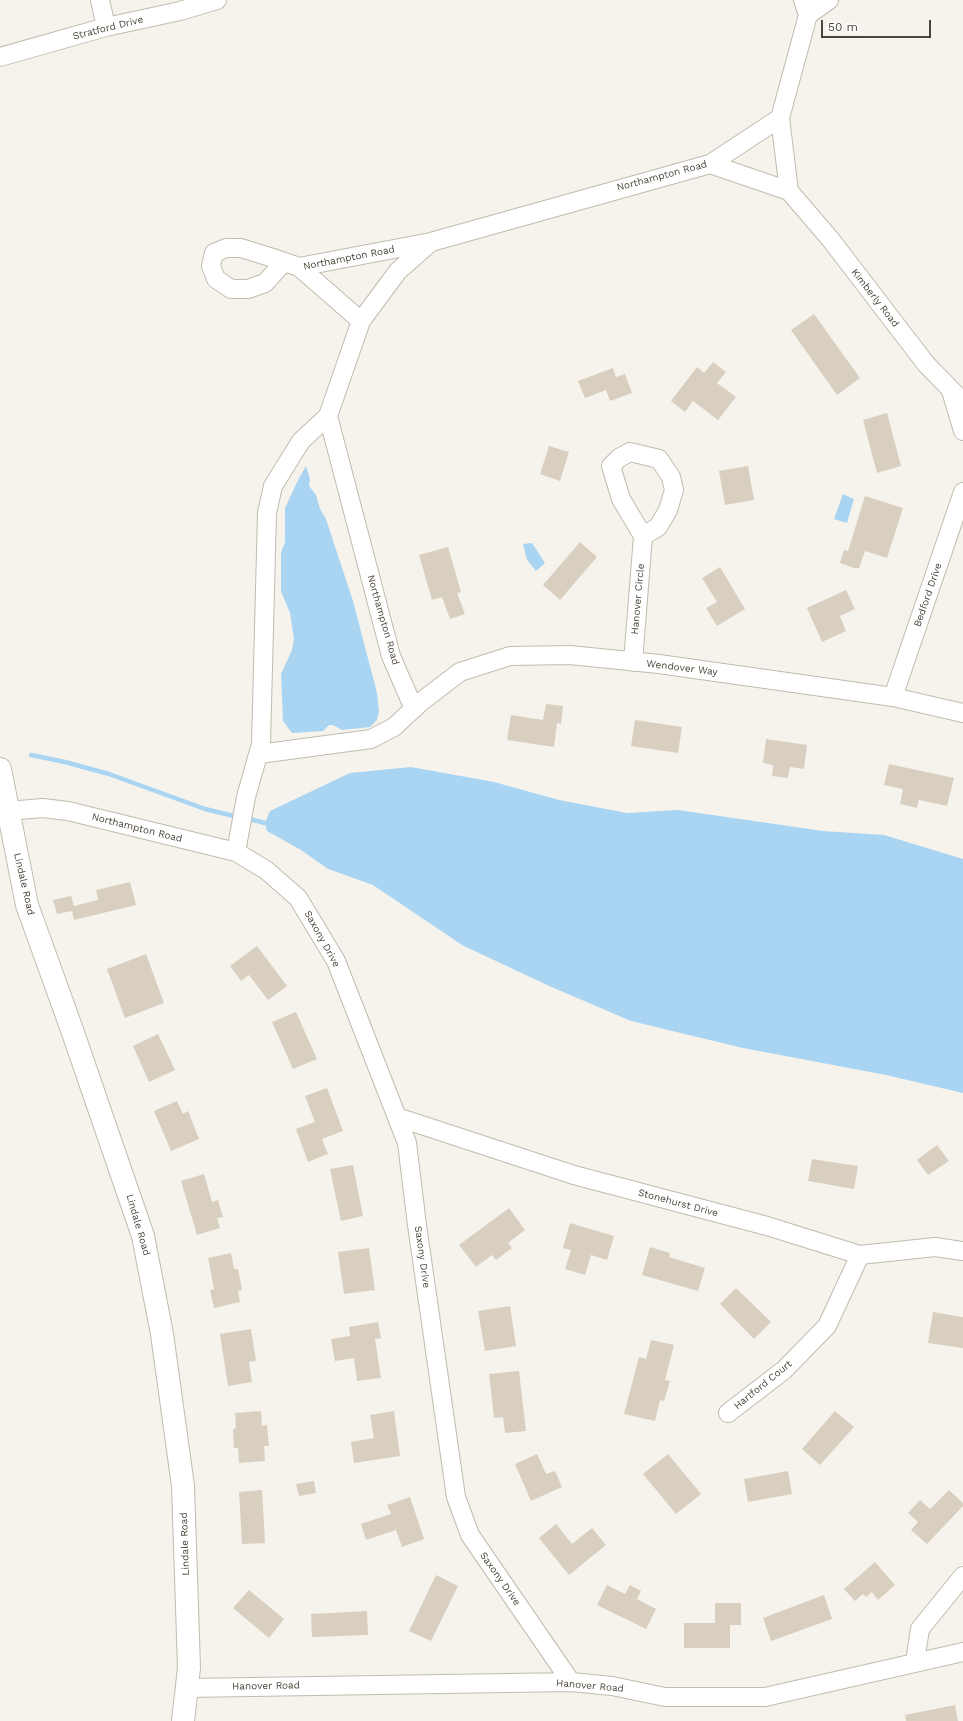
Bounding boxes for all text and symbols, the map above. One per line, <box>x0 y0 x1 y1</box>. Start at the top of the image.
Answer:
scale bar <box>823 12 933 38</box>
street label: Stratford Drive <box>71 13 145 43</box>
text: 50 m <box>828 20 858 34</box>
street label: Northampton Road <box>616 158 708 194</box>
street label: Northampton Road <box>302 243 396 273</box>
street label: Kimberly Road <box>849 266 901 330</box>
street label: Bedford Drive <box>911 561 945 629</box>
street label: Hanover Circle <box>629 563 647 635</box>
street label: Northampton Road <box>364 574 402 666</box>
street label: Wendover Way <box>646 658 718 678</box>
street label: Northampton Road <box>90 811 184 845</box>
street label: Lindale Road <box>11 852 37 916</box>
street label: Saxony Drive <box>302 909 342 969</box>
street label: Stonehurst Drive <box>637 1187 719 1219</box>
street label: Lindale Road <box>123 1193 153 1257</box>
street label: Saxony Drive <box>412 1225 432 1289</box>
street label: Hartford Court <box>732 1358 794 1412</box>
street label: Lindale Road <box>178 1512 192 1576</box>
street label: Saxony Drive <box>477 1550 523 1608</box>
street label: Hanover Road <box>556 1677 624 1695</box>
street label: Hanover Road <box>232 1679 300 1693</box>

